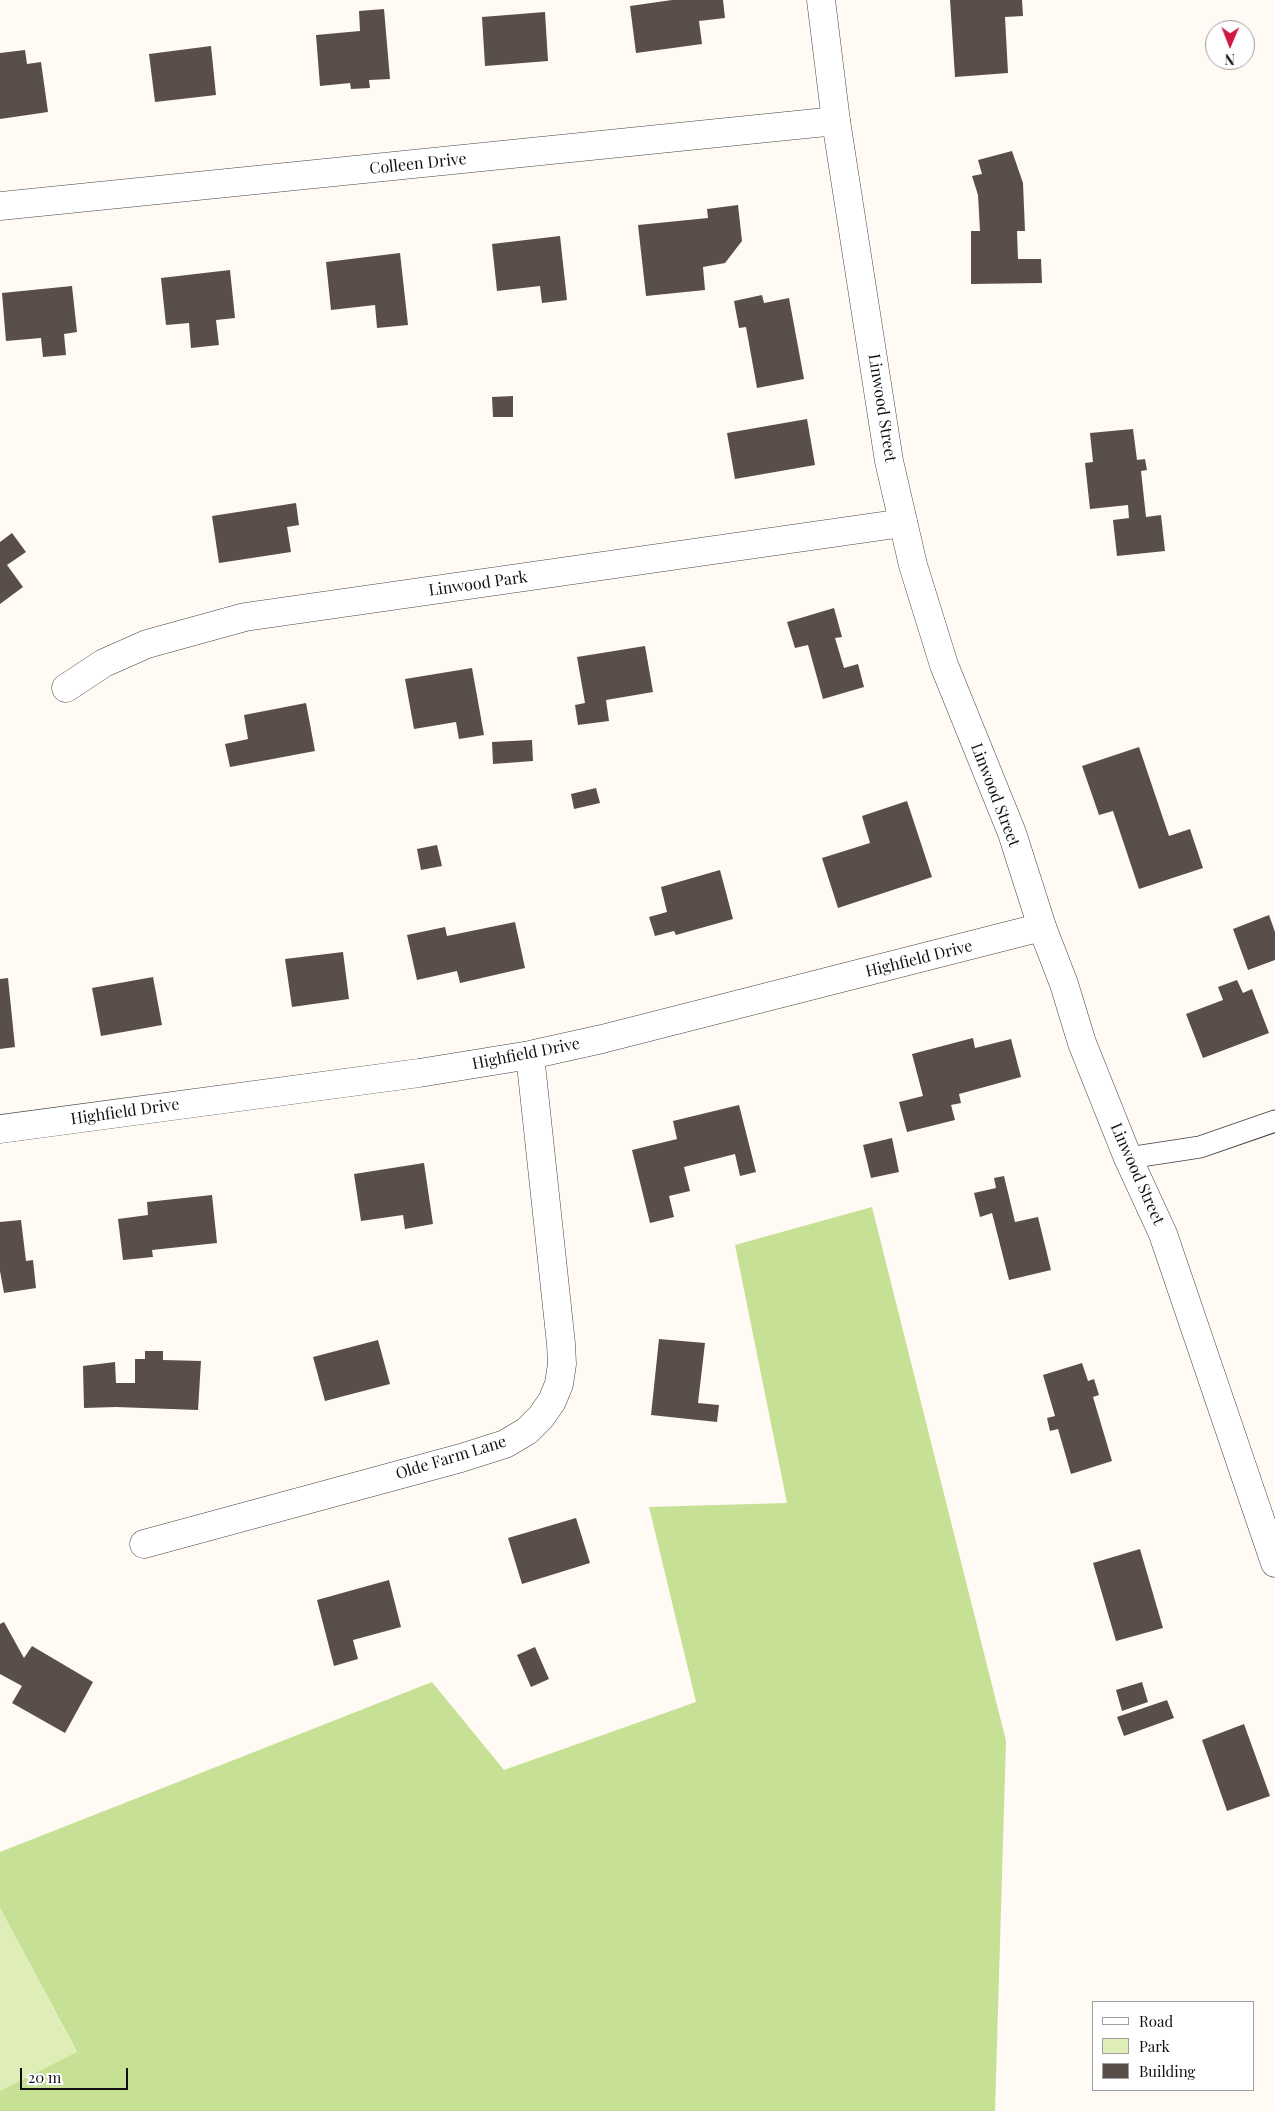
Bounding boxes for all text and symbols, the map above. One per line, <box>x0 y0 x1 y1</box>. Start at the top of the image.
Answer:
north arrow <box>1205 20 1255 70</box>
text: N <box>1225 50 1235 69</box>
street label: Colleen Drive <box>369 149 467 179</box>
street label: Linwood Street <box>864 352 900 464</box>
street label: Linwood Park <box>427 568 529 600</box>
street label: Linwood Street <box>966 740 1024 850</box>
street label: Highfield Drive <box>864 936 974 982</box>
street label: Highfield Drive <box>470 1034 582 1074</box>
street label: Highfield Drive <box>69 1095 181 1129</box>
street label: Linwood Street <box>1106 1120 1168 1228</box>
street label: Olde Farm Lane <box>393 1432 509 1484</box>
legend <box>1092 2001 1255 2091</box>
text: Road <box>1139 2011 1173 2031</box>
text: Park <box>1139 2036 1170 2056</box>
scale bar <box>22 2058 130 2090</box>
text: Building <box>1139 2061 1195 2081</box>
text: 20 m <box>28 2067 61 2087</box>

